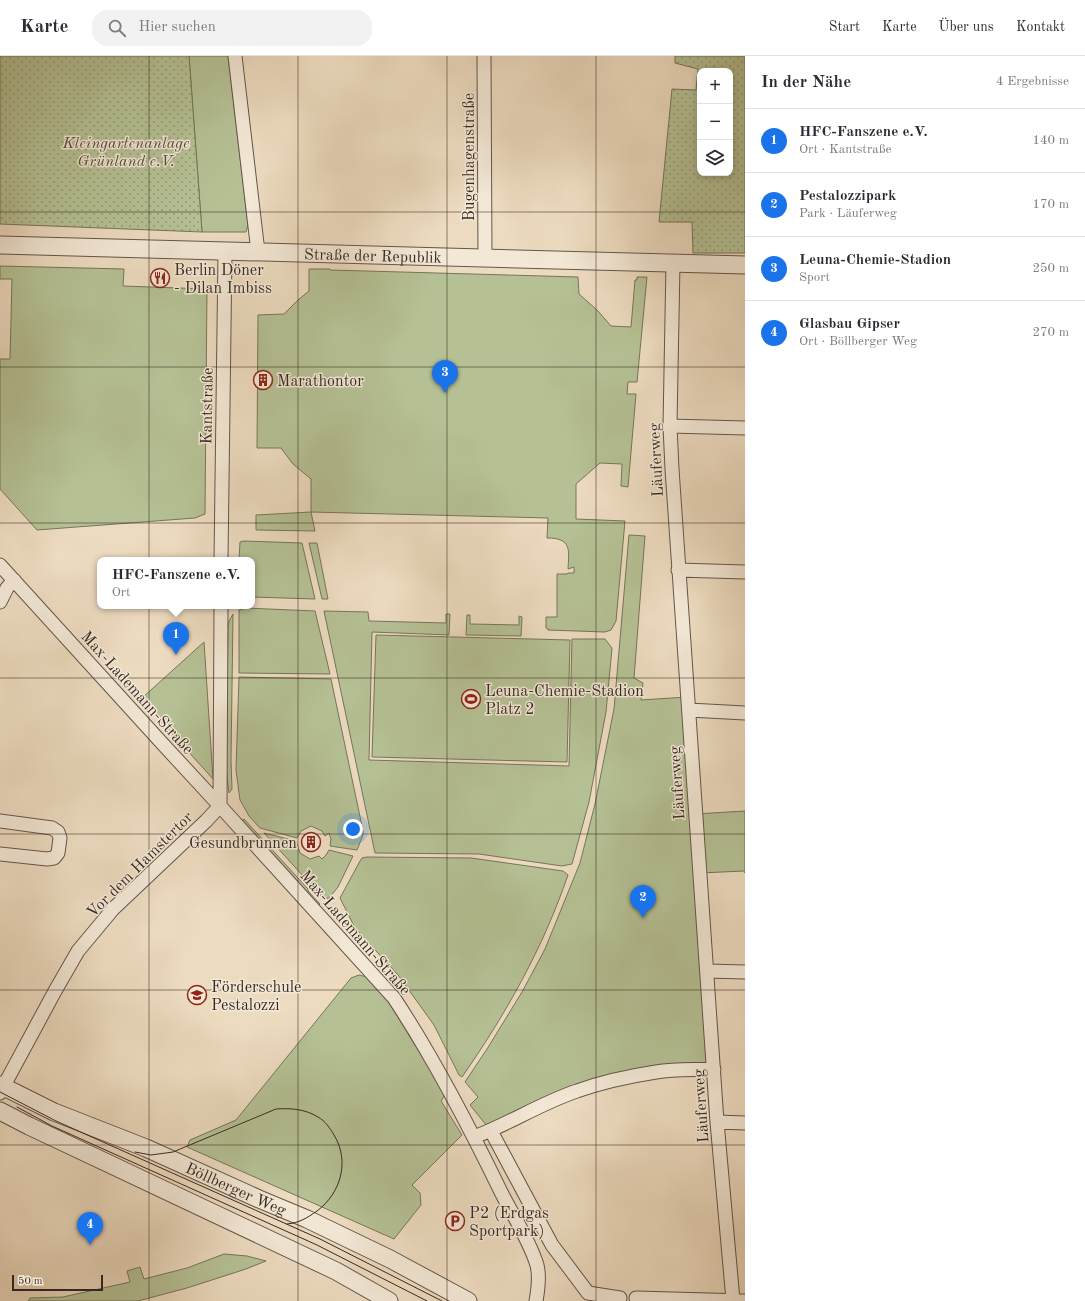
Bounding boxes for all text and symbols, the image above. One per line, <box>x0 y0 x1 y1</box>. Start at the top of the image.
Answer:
search box <box>92 10 372 46</box>
icon: search <box>106 17 128 39</box>
text: Karte <box>20 18 68 37</box>
text: Hier suchen <box>138 20 216 35</box>
text: Start <box>829 20 860 34</box>
text: Karte <box>882 20 917 34</box>
text: Über uns <box>939 20 994 34</box>
text: Kontakt <box>1016 20 1065 34</box>
map controls <box>697 68 733 176</box>
button: + <box>697 68 733 104</box>
text: In der Nähe <box>761 74 851 91</box>
text: 4 Ergebnisse <box>996 75 1069 88</box>
street label: Bugenhagenstraße <box>462 93 478 221</box>
button: − <box>697 104 733 140</box>
text: HFC-Fanszene e.V. <box>799 125 928 140</box>
text: 1 <box>770 134 778 147</box>
text: 140 m <box>1032 134 1069 147</box>
park label: Kleingartenanlage Grünland e.V. <box>62 136 190 170</box>
button: layers <box>697 140 733 176</box>
text: Ort · Kantstraße <box>799 143 891 156</box>
text: Pestalozzipark <box>799 189 896 204</box>
text: 2 <box>770 198 778 211</box>
text: 170 m <box>1032 198 1069 211</box>
text: Park · Läuferweg <box>799 207 897 220</box>
street label: Straße der Republik <box>304 247 442 267</box>
text: Leuna-Chemie-Stadion <box>799 253 951 268</box>
text: 3 <box>770 262 778 275</box>
text: 250 m <box>1032 262 1069 275</box>
place label: Berlin Döner - Dilan Imbiss <box>174 263 272 297</box>
restaurant icon: Berlin Döner - Dilan Imbiss <box>149 267 171 289</box>
text: Sport <box>799 271 830 284</box>
text: Glasbau Gipser <box>799 317 900 332</box>
text: 4 <box>770 326 778 339</box>
text: 270 m <box>1032 326 1069 339</box>
text: Ort · Böllberger Weg <box>799 335 917 348</box>
pin: 3 <box>432 360 458 393</box>
street label: Kantstraße <box>199 367 217 445</box>
building icon: Marathontor <box>252 369 274 391</box>
place label: Marathontor <box>277 374 364 390</box>
street label: Läuferweg <box>647 422 667 497</box>
popup <box>97 557 255 609</box>
text: HFC-Fanszene e.V. <box>112 568 240 583</box>
text: Ort <box>112 586 131 599</box>
pin: 1 <box>163 622 189 655</box>
street label: Max-Lademann-Straße <box>77 629 196 758</box>
place label: Leuna-Chemie-Stadion Platz 2 <box>485 684 644 718</box>
sports icon: Leuna-Chemie-Stadion Platz 2 <box>460 688 482 710</box>
street label: Läuferweg <box>667 745 689 820</box>
street label: Vor dem Hamstertor <box>84 809 197 921</box>
your location <box>343 819 363 839</box>
building icon: Gesundbrunnen <box>300 831 322 853</box>
place label: Gesundbrunnen <box>189 836 297 852</box>
street label: Max-Lademann-Straße <box>296 868 413 999</box>
pin: 2 <box>630 885 656 918</box>
place label: Förderschule Pestalozzi <box>211 980 301 1014</box>
school or university icon: Förderschule Pestalozzi <box>186 984 208 1006</box>
street label: Läuferweg <box>691 1068 713 1143</box>
street label: Böllberger Weg <box>183 1161 288 1220</box>
place label: P2 (Erdgas Sportpark) <box>469 1205 549 1240</box>
parking icon: P2 (Erdgas Sportpark) <box>444 1210 466 1232</box>
pin: 4 <box>77 1212 103 1245</box>
scale bar <box>12 1273 103 1292</box>
text: 50 m <box>18 1276 43 1287</box>

